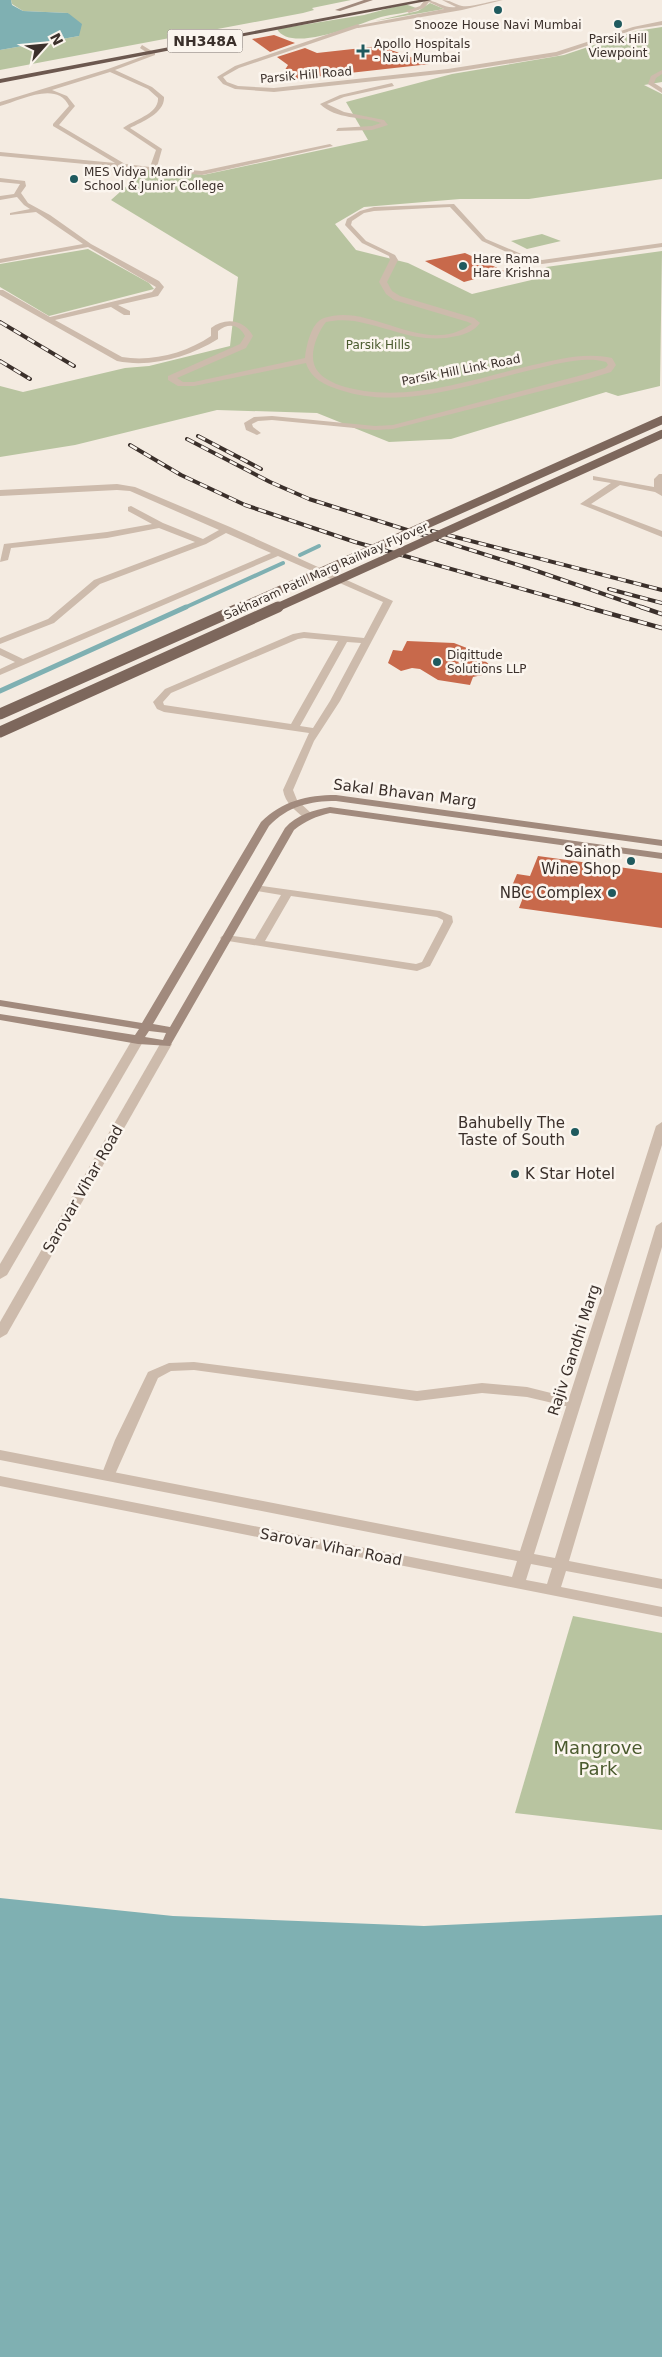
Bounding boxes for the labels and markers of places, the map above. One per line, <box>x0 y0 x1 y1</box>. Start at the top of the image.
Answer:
marker: Snooze House Navi Mumbai <box>492 4 504 16</box>
place label: Snooze House Navi Mumbai <box>414 18 582 32</box>
marker: Parsik Hill Viewpoint <box>612 18 624 30</box>
place label: Parsik Hill Viewpoint <box>588 32 648 60</box>
place label: Apollo Hospitals - Navi Mumbai <box>374 37 470 65</box>
marker: Apollo Hospitals - Navi Mumbai <box>356 44 370 58</box>
place label: MES Vidya Mandir School & Junior College <box>84 165 224 193</box>
marker: MES Vidya Mandir School & Junior College <box>68 173 80 185</box>
place label: Hare Rama Hare Krishna <box>473 252 550 280</box>
marker: Hare Rama Hare Krishna <box>457 260 469 272</box>
place label: Digittude Solutions LLP <box>447 648 527 676</box>
marker: Digittude Solutions LLP <box>431 656 443 668</box>
place label: Sainath Wine Shop <box>541 843 621 878</box>
marker: Sainath Wine Shop <box>625 855 637 867</box>
place label: NBC Complex <box>500 884 602 902</box>
marker: NBC Complex <box>606 887 618 899</box>
place label: Bahubelly The Taste of South <box>458 1114 565 1149</box>
marker: Bahubelly The Taste of South <box>569 1126 581 1138</box>
place label: K Star Hotel <box>525 1165 615 1183</box>
marker: K Star Hotel <box>509 1168 521 1180</box>

